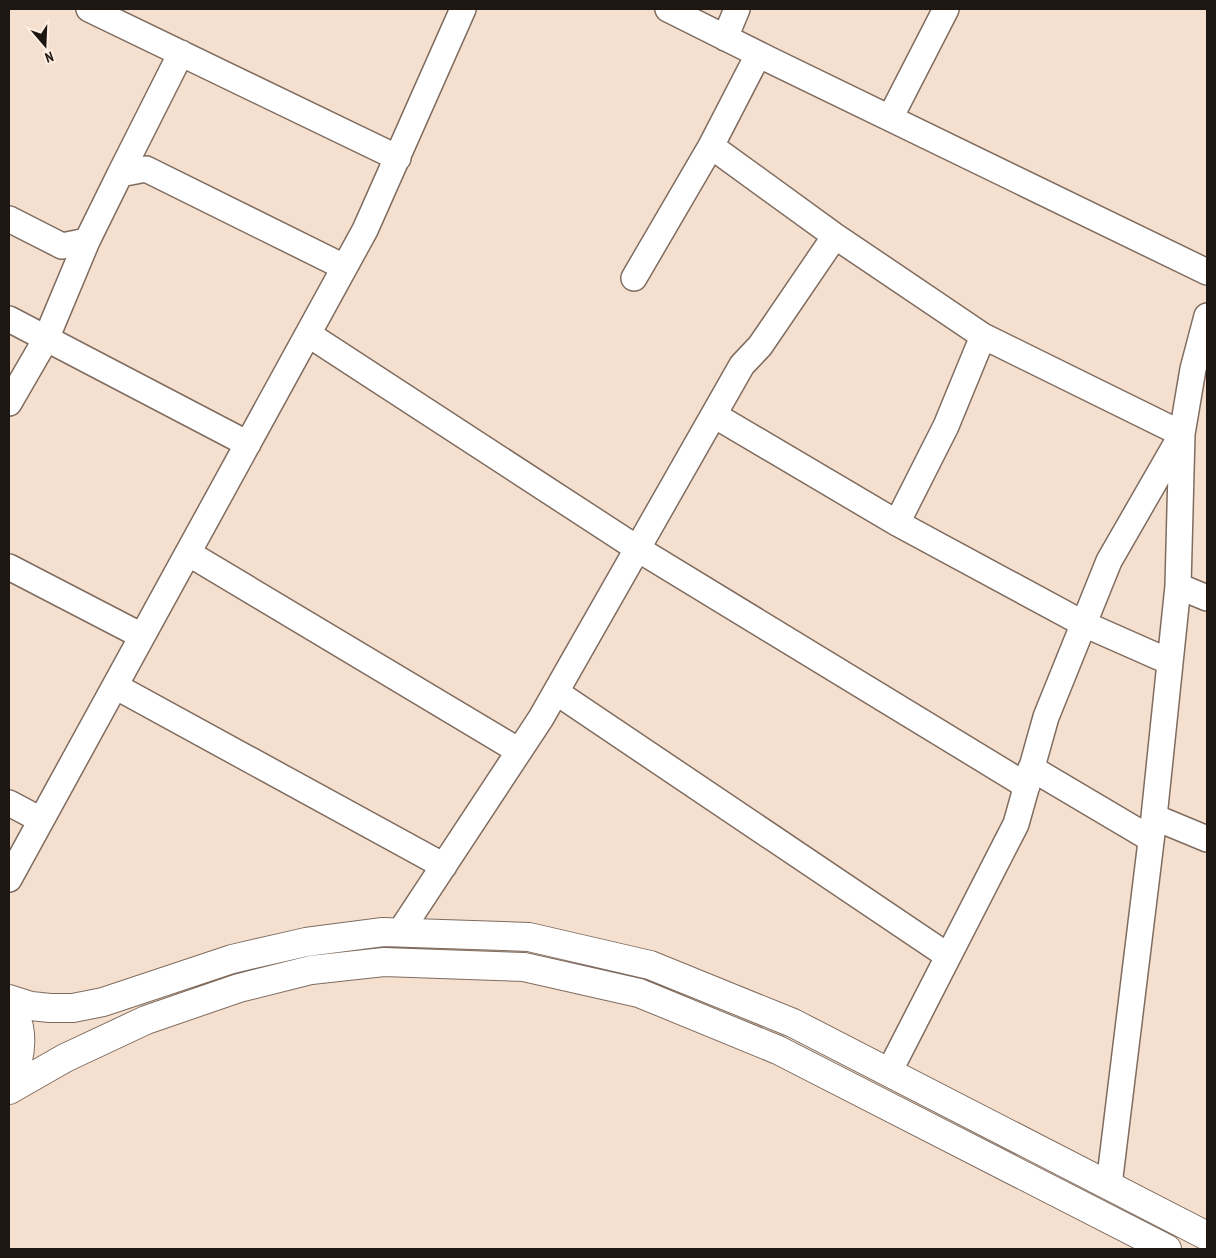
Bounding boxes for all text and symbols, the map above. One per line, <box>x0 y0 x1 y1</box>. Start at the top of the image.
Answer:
north arrow <box>20 20 70 70</box>
text: N <box>43 48 56 67</box>

